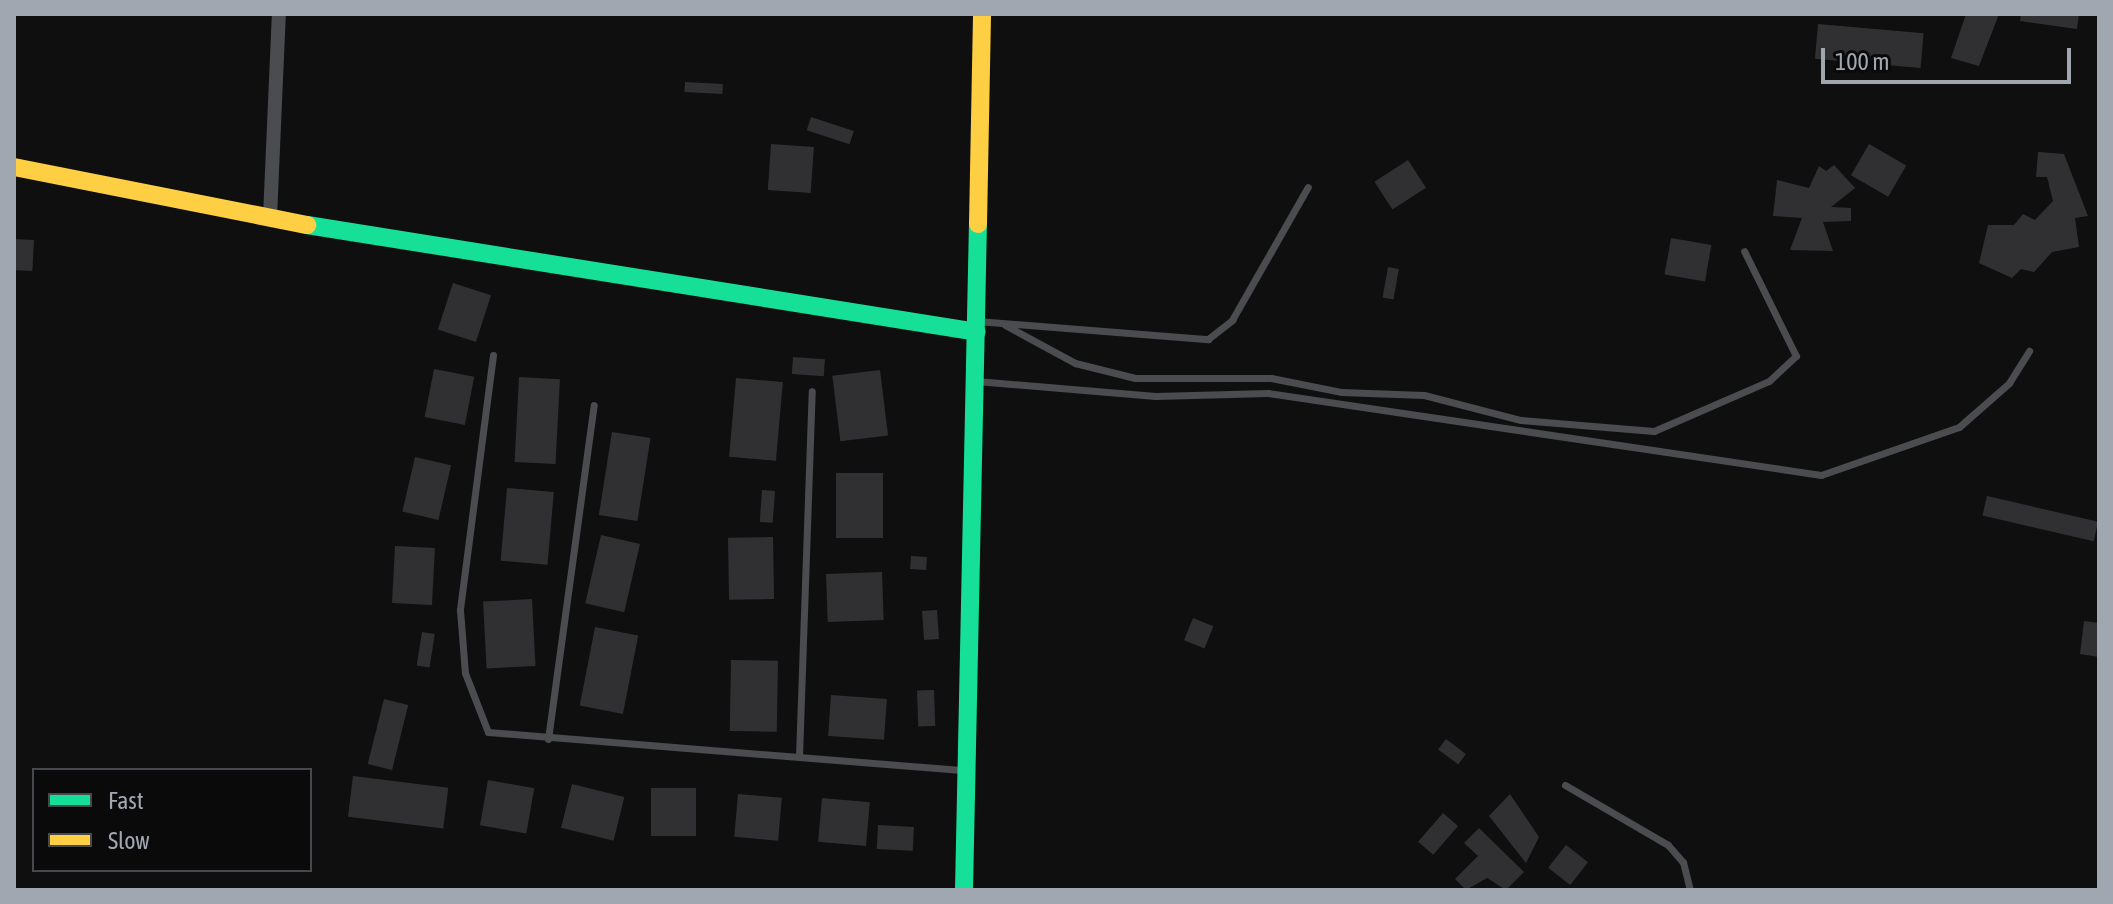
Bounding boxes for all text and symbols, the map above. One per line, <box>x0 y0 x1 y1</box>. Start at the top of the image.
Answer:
scale bar <box>1825 32 2075 82</box>
text: 100 m <box>1835 48 1889 75</box>
legend <box>32 768 312 872</box>
text: Fast <box>108 787 144 814</box>
text: Slow <box>108 827 150 854</box>

